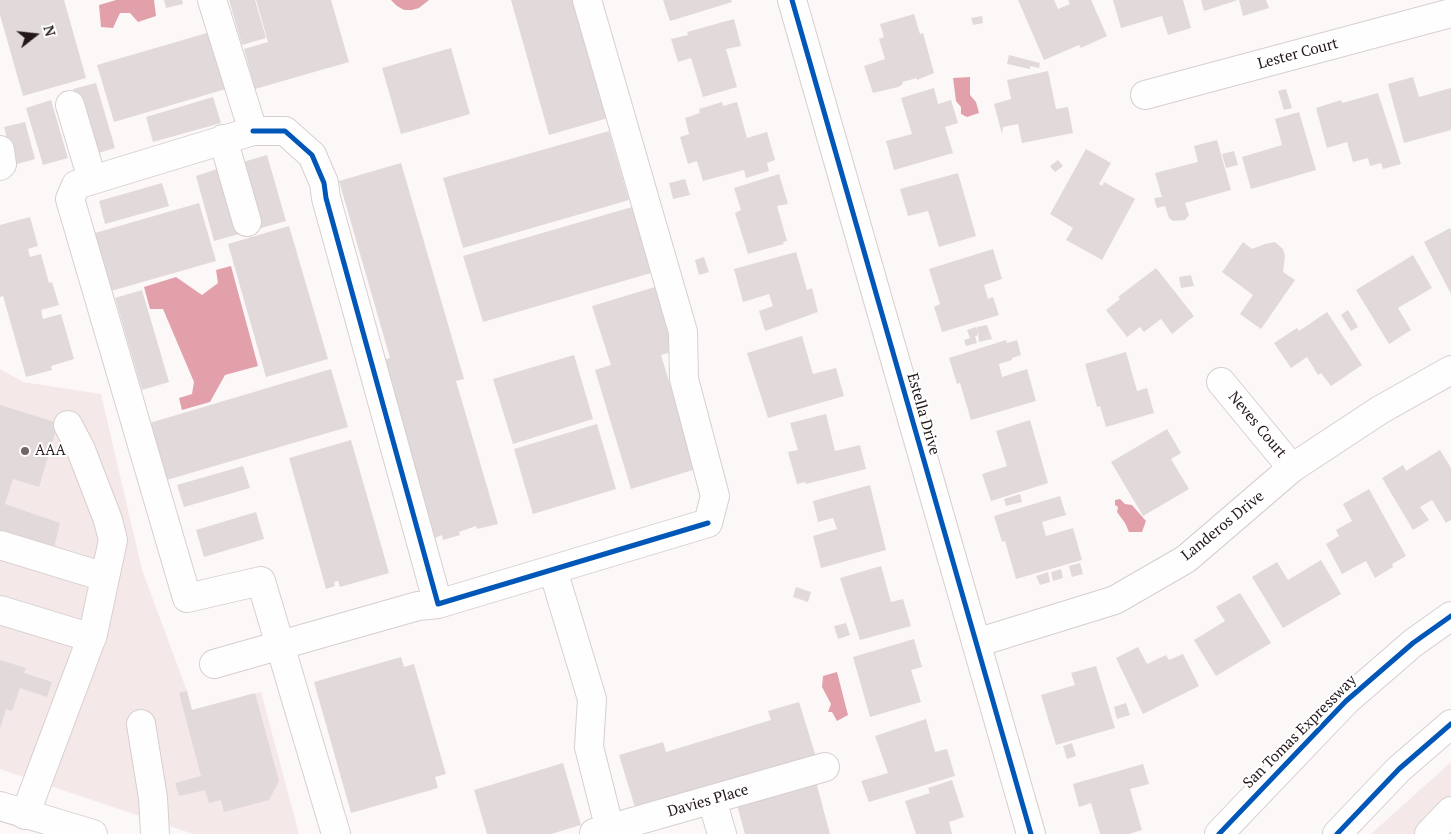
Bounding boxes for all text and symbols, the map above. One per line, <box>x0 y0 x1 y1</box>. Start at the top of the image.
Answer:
north arrow <box>10 10 60 60</box>
text: N <box>39 23 60 38</box>
street label: Lester Court <box>1256 35 1340 73</box>
street label: Estella Drive <box>903 371 943 457</box>
street label: Neves Court <box>1224 388 1290 462</box>
place label: AAA <box>35 442 66 460</box>
marker: AAA <box>19 445 31 457</box>
street label: Landeros Drive <box>1178 487 1268 565</box>
street label: San Tomas Expressway <box>1240 672 1360 792</box>
street label: Davies Place <box>665 781 751 821</box>

